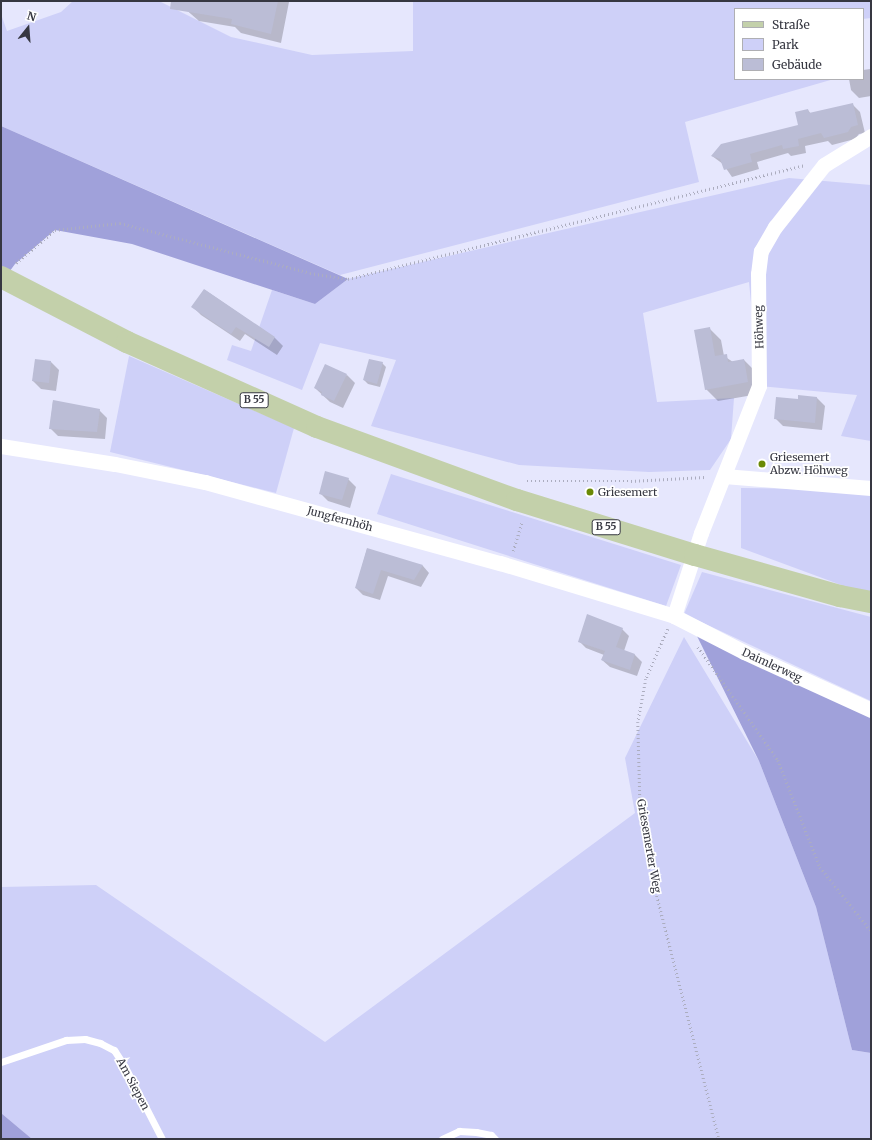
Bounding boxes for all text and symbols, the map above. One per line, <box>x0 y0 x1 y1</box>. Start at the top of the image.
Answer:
north arrow <box>8 8 48 48</box>
legend <box>734 8 864 80</box>
text: N <box>25 9 38 24</box>
text: Straße <box>772 17 810 32</box>
text: Park <box>772 37 799 52</box>
text: Gebäude <box>772 57 822 72</box>
street label: Höhweg <box>752 305 766 349</box>
road number: B 55 <box>239 392 269 408</box>
place label: Griesemert Abzw. Höhweg <box>770 451 848 477</box>
marker: Griesemert Abzw. Höhweg <box>757 459 767 469</box>
place label: Griesemert <box>598 485 657 499</box>
marker: Griesemert <box>585 487 595 497</box>
street label: Jungfernhöh <box>306 504 374 534</box>
road number: B 55 <box>591 519 621 535</box>
street label: Daimlerweg <box>740 645 804 685</box>
street label: Griesemerter Weg <box>634 798 664 894</box>
street label: Am Siepen <box>114 1056 152 1112</box>

